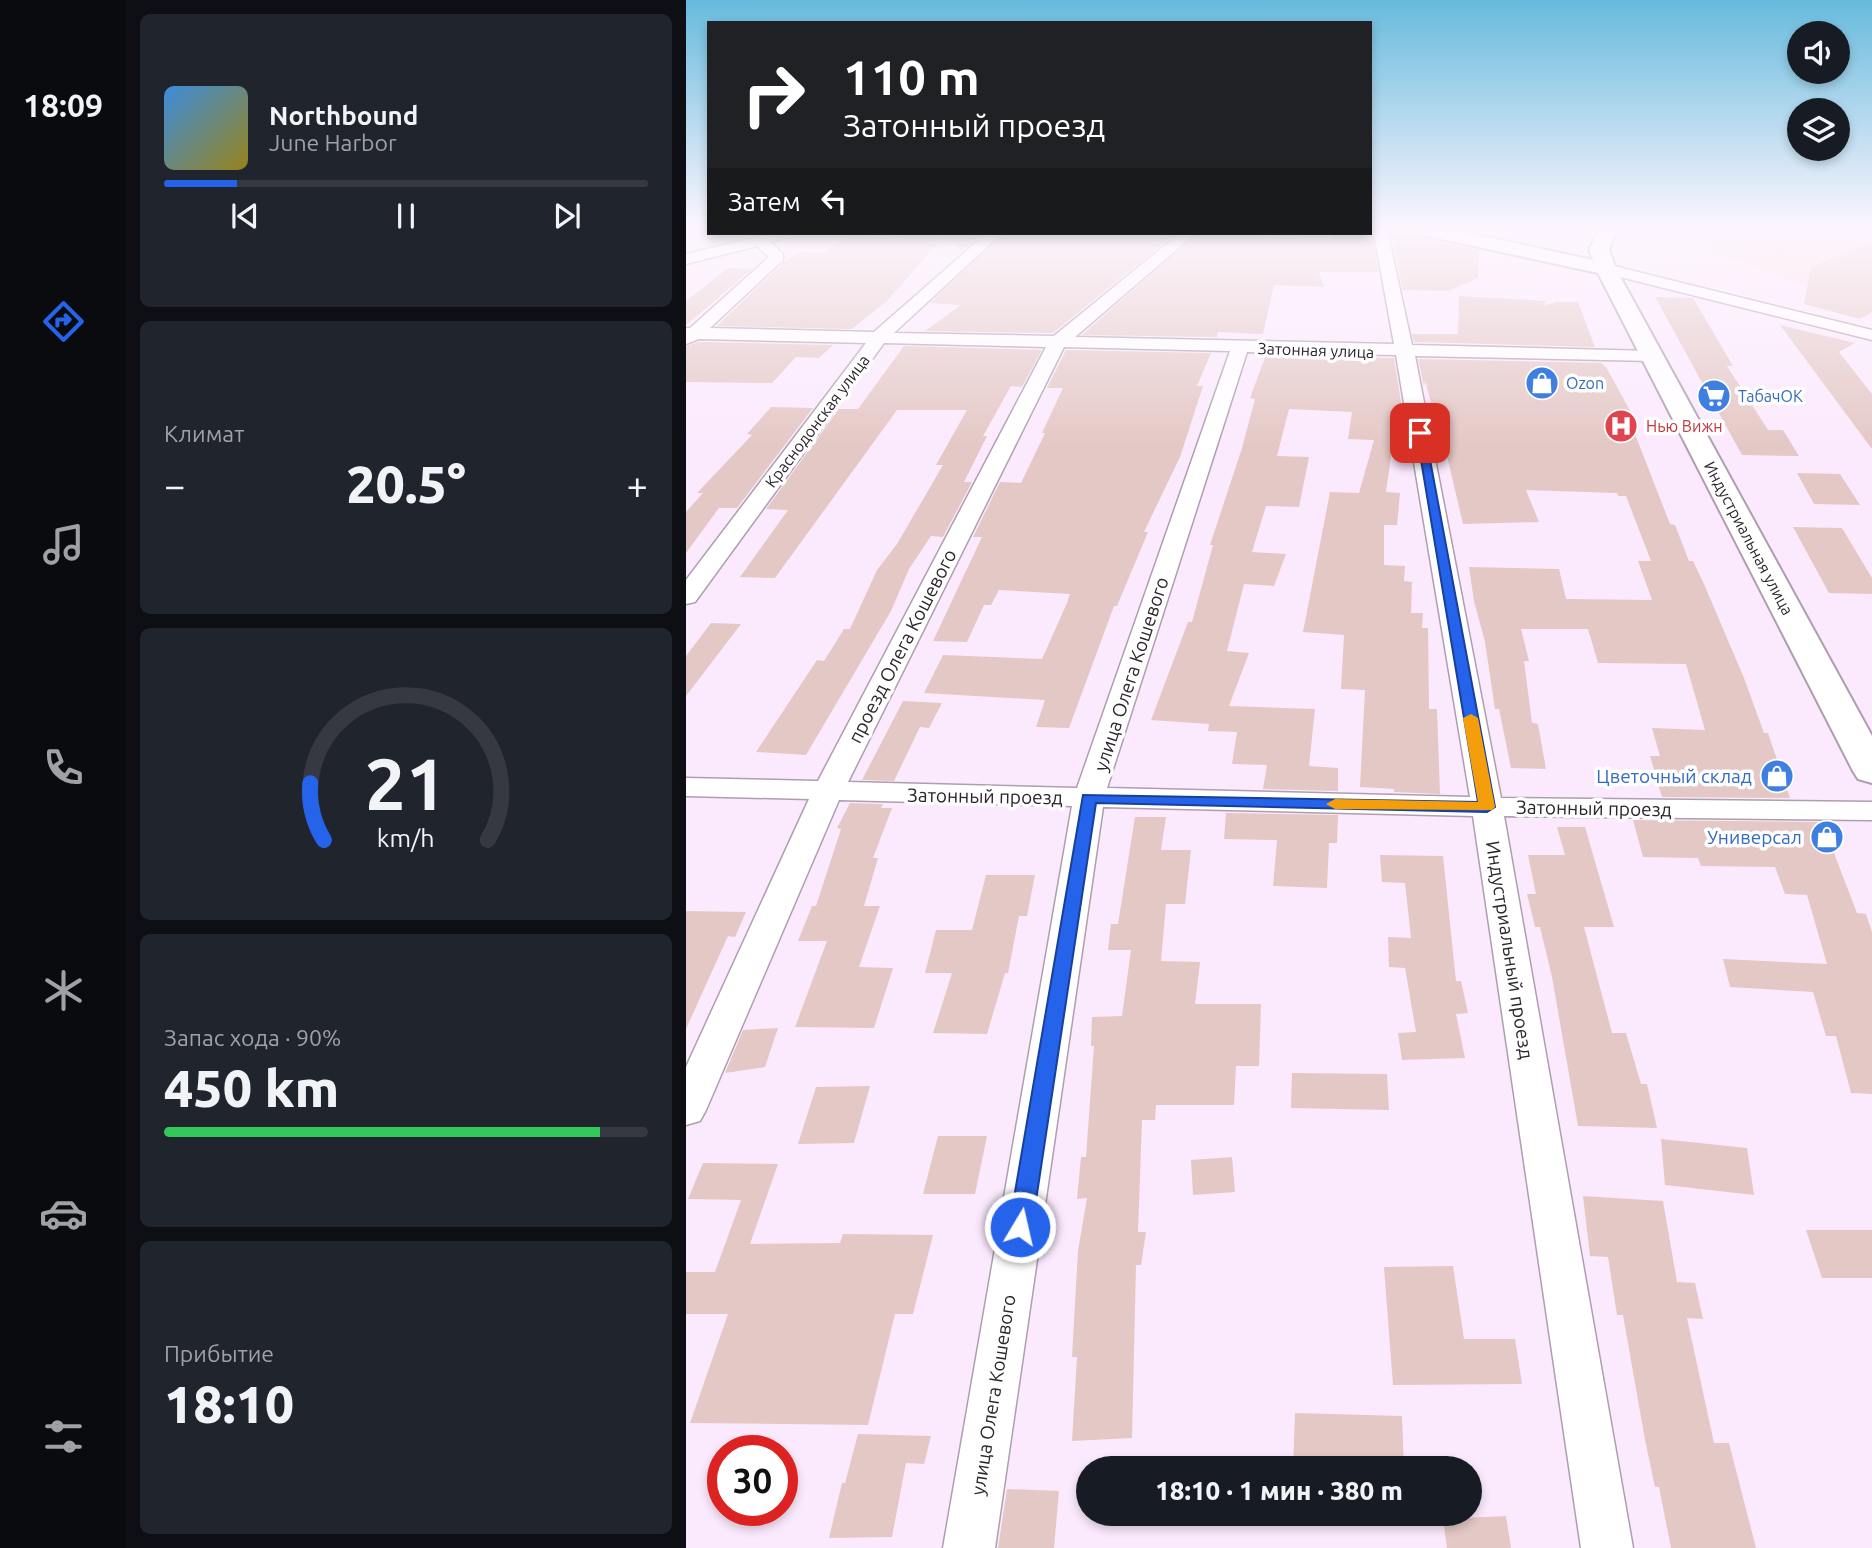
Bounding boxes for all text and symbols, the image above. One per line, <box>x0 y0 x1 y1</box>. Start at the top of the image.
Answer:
map controls <box>1787 21 1850 161</box>
button: sound <box>1787 21 1850 84</box>
icon: right <box>728 49 819 140</box>
text: 110 m <box>843 49 980 104</box>
text: 18:09 <box>23 87 103 123</box>
button: layers <box>1787 98 1850 161</box>
text: Northbound <box>269 101 418 130</box>
text: Затонный проезд <box>843 107 1105 143</box>
text: June Harbor <box>269 130 397 155</box>
icon: left <box>815 182 853 220</box>
text: Затем <box>728 187 801 216</box>
icon: previous <box>226 197 264 235</box>
icon: pause <box>387 197 425 235</box>
icon: next <box>548 197 586 235</box>
icon: directions <box>39 297 88 346</box>
street label: Затонная улица <box>1257 339 1375 361</box>
street label: Краснодонская улица <box>761 351 873 491</box>
shop icon: Ozon <box>1523 364 1561 402</box>
place label: Ozon <box>1566 374 1604 392</box>
supermarket icon: ТабачОК <box>1695 377 1733 415</box>
place label: ТабачОК <box>1738 387 1803 405</box>
pin <box>1390 403 1450 463</box>
hospital icon: Нью Вижн <box>1602 407 1640 445</box>
icon: arrive <box>1401 414 1439 452</box>
place label: Нью Вижн <box>1646 417 1723 435</box>
text: Климат <box>164 421 244 446</box>
text: 20.5° <box>346 455 466 513</box>
street label: Индустриальная улица <box>1701 458 1797 618</box>
text: − <box>164 464 185 506</box>
text: + <box>627 464 648 506</box>
icon: music <box>39 520 88 569</box>
street label: проезд Олега Кошевого <box>843 545 961 747</box>
street label: улица Олега Кошевого <box>1089 574 1173 774</box>
text: 21 <box>365 742 447 824</box>
icon: phone <box>39 743 88 792</box>
shop icon: Цветочный склад <box>1758 757 1796 795</box>
place label: Цветочный склад <box>1596 765 1752 787</box>
street label: Затонный проезд <box>907 784 1063 808</box>
street label: Затонный проезд <box>1516 796 1672 820</box>
shop icon: Универсал <box>1808 818 1846 856</box>
text: km/h <box>377 824 435 852</box>
place label: Универсал <box>1707 826 1802 848</box>
street label: Индустриальный проезд <box>1482 839 1538 1061</box>
icon: climate <box>39 966 88 1015</box>
text: Запас хода · 90% <box>164 1025 341 1050</box>
text: 450 km <box>164 1059 339 1117</box>
icon: car <box>39 1189 88 1238</box>
position arrow <box>983 1190 1057 1264</box>
street label: улица Олега Кошевого <box>966 1293 1020 1497</box>
text: Прибытие <box>164 1341 274 1366</box>
text: 18:10 <box>164 1375 294 1433</box>
icon: filters <box>39 1412 88 1461</box>
speed limit sign: 30 <box>707 1435 798 1526</box>
text: 18:10 · 1 мин · 380 m <box>1155 1476 1403 1505</box>

